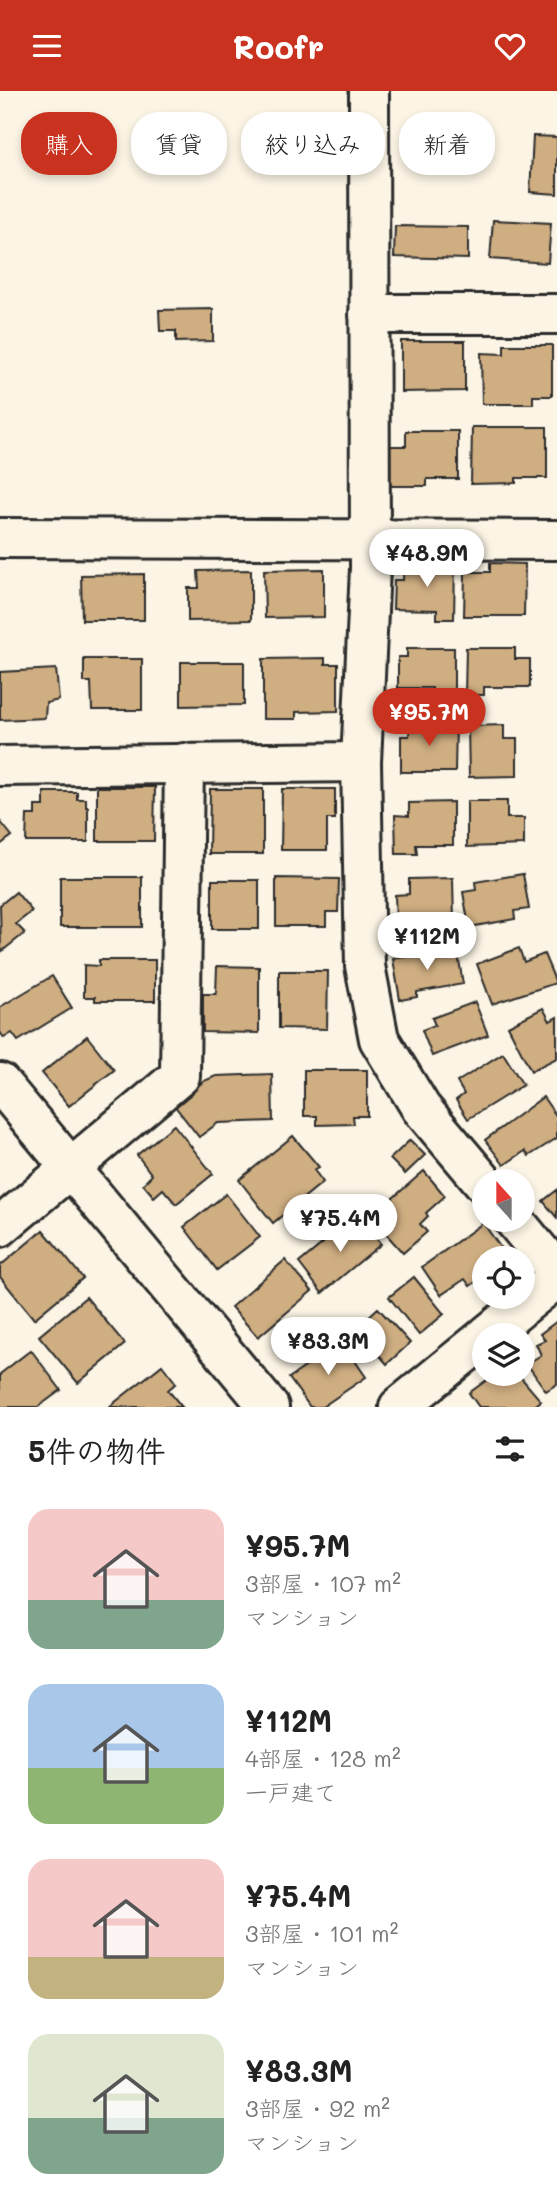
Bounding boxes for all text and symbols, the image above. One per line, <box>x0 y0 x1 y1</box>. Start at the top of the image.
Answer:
text: Roofr <box>233 25 324 67</box>
icon: menu <box>28 27 66 65</box>
icon: heart <box>491 27 529 65</box>
chip: 購入 <box>21 112 117 175</box>
chip: 賃貸 <box>131 112 227 175</box>
chip: 絞り込み <box>241 112 385 175</box>
chip: 新着 <box>399 112 495 175</box>
pin: ¥48.9M <box>370 529 484 589</box>
text: ¥48.9M <box>385 537 469 567</box>
pin: ¥95.7M <box>372 689 486 748</box>
text: ¥95.7M <box>389 696 469 726</box>
pin: ¥112M <box>378 913 476 972</box>
text: ¥112M <box>394 920 460 950</box>
north arrow <box>472 1169 536 1232</box>
map controls <box>472 1169 535 1386</box>
pin: ¥75.4M <box>283 1195 397 1254</box>
text: ¥75.4M <box>299 1202 381 1232</box>
button: locate <box>472 1246 535 1309</box>
pin: ¥83.3M <box>271 1317 385 1377</box>
button: layers <box>472 1323 535 1386</box>
text: ¥83.3M <box>287 1325 369 1355</box>
text: 5件の物件 <box>28 1430 166 1470</box>
icon: filters <box>491 1430 529 1468</box>
text: ¥95.7M <box>245 1525 350 1565</box>
icon: home <box>84 1537 168 1621</box>
text: 3部屋 · 107 m² <box>245 1568 401 1598</box>
text: マンション <box>245 1602 359 1632</box>
text: ¥112M <box>245 1700 332 1740</box>
icon: home <box>84 1712 168 1796</box>
text: 4部屋 · 128 m² <box>245 1743 401 1773</box>
text: 一戸建て <box>245 1777 337 1807</box>
text: ¥75.4M <box>245 1875 351 1915</box>
icon: home <box>84 1887 168 1971</box>
text: 3部屋 · 101 m² <box>245 1918 398 1948</box>
text: マンション <box>245 1952 359 1982</box>
text: ¥83.3M <box>245 2050 353 2090</box>
icon: home <box>84 2062 168 2146</box>
text: 3部屋 · 92 m² <box>245 2093 390 2123</box>
text: マンション <box>245 2127 359 2157</box>

